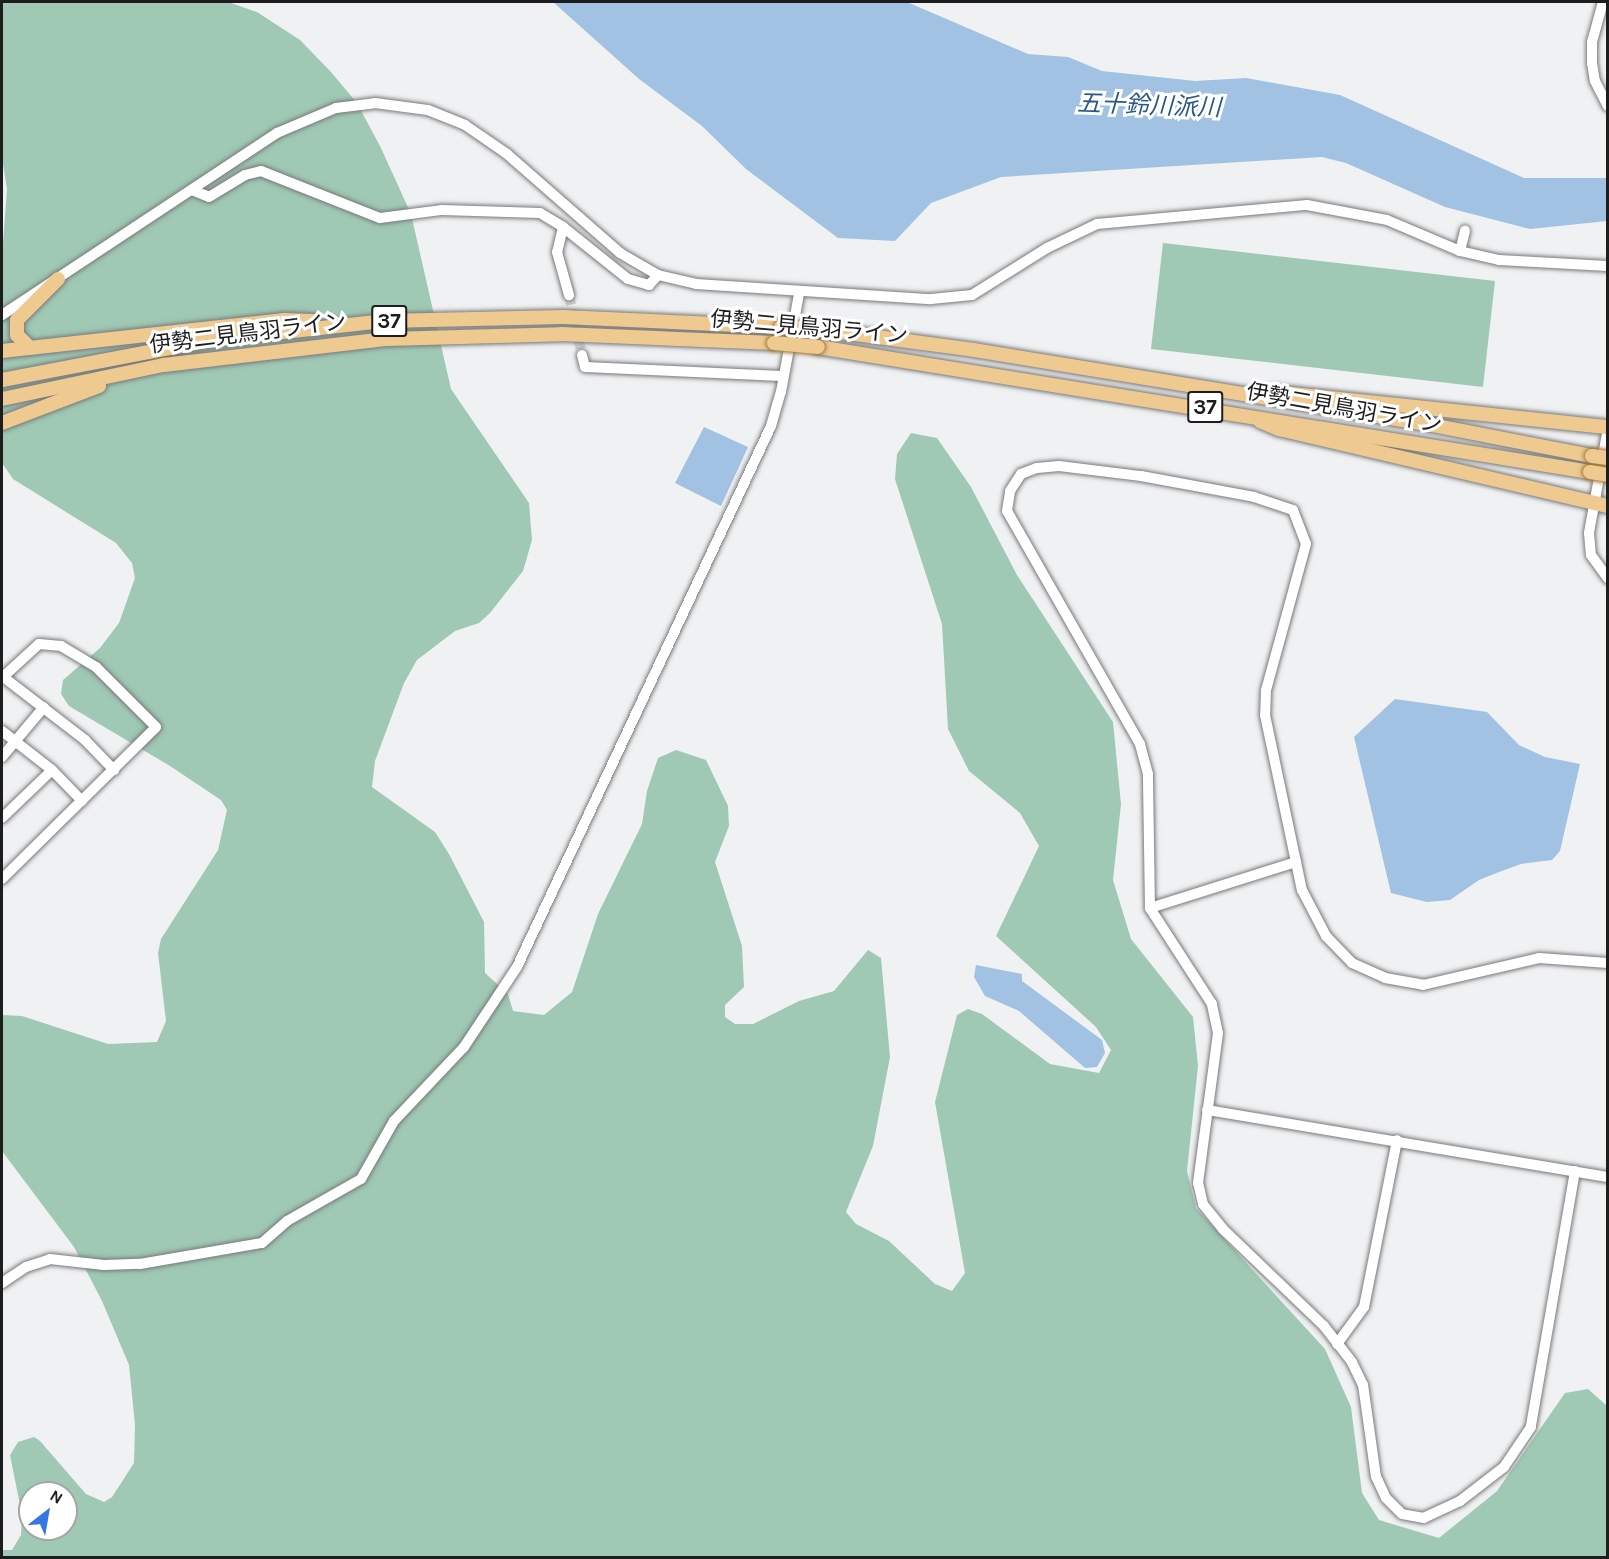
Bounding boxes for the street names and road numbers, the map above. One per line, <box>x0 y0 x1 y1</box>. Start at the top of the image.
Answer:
road number: 37 <box>371 303 407 339</box>
street label: 伊勢二見鳥羽ライン <box>709 306 909 350</box>
street label: 伊勢二見鳥羽ライン <box>148 309 348 359</box>
street label: 伊勢二見鳥羽ライン <box>1244 379 1444 439</box>
road number: 37 <box>1187 389 1223 425</box>

